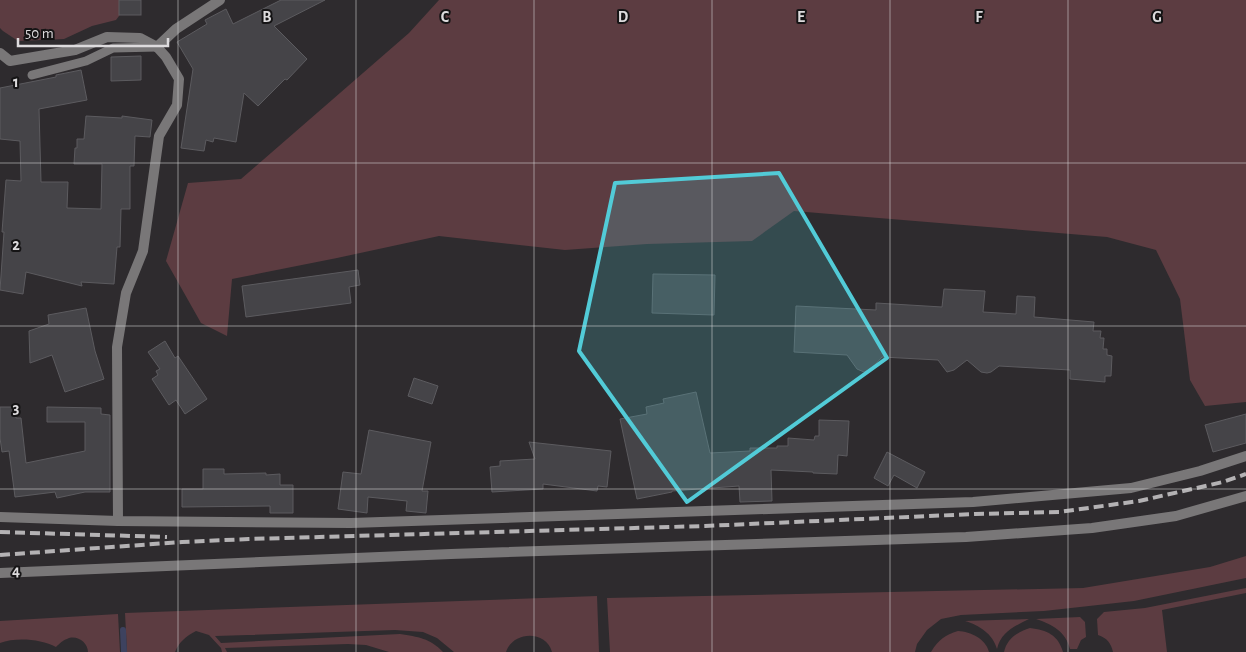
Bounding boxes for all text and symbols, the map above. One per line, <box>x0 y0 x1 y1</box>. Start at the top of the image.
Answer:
text: B <box>262 9 272 25</box>
text: C <box>441 9 450 25</box>
text: D <box>618 9 629 25</box>
text: E <box>797 9 805 25</box>
text: F <box>975 9 983 25</box>
text: G <box>1152 9 1162 25</box>
scale bar <box>18 15 168 47</box>
text: 50 m <box>25 26 54 41</box>
text: 1 <box>13 74 19 90</box>
text: 2 <box>12 237 20 253</box>
text: 3 <box>13 400 20 416</box>
text: 4 <box>12 563 20 579</box>

